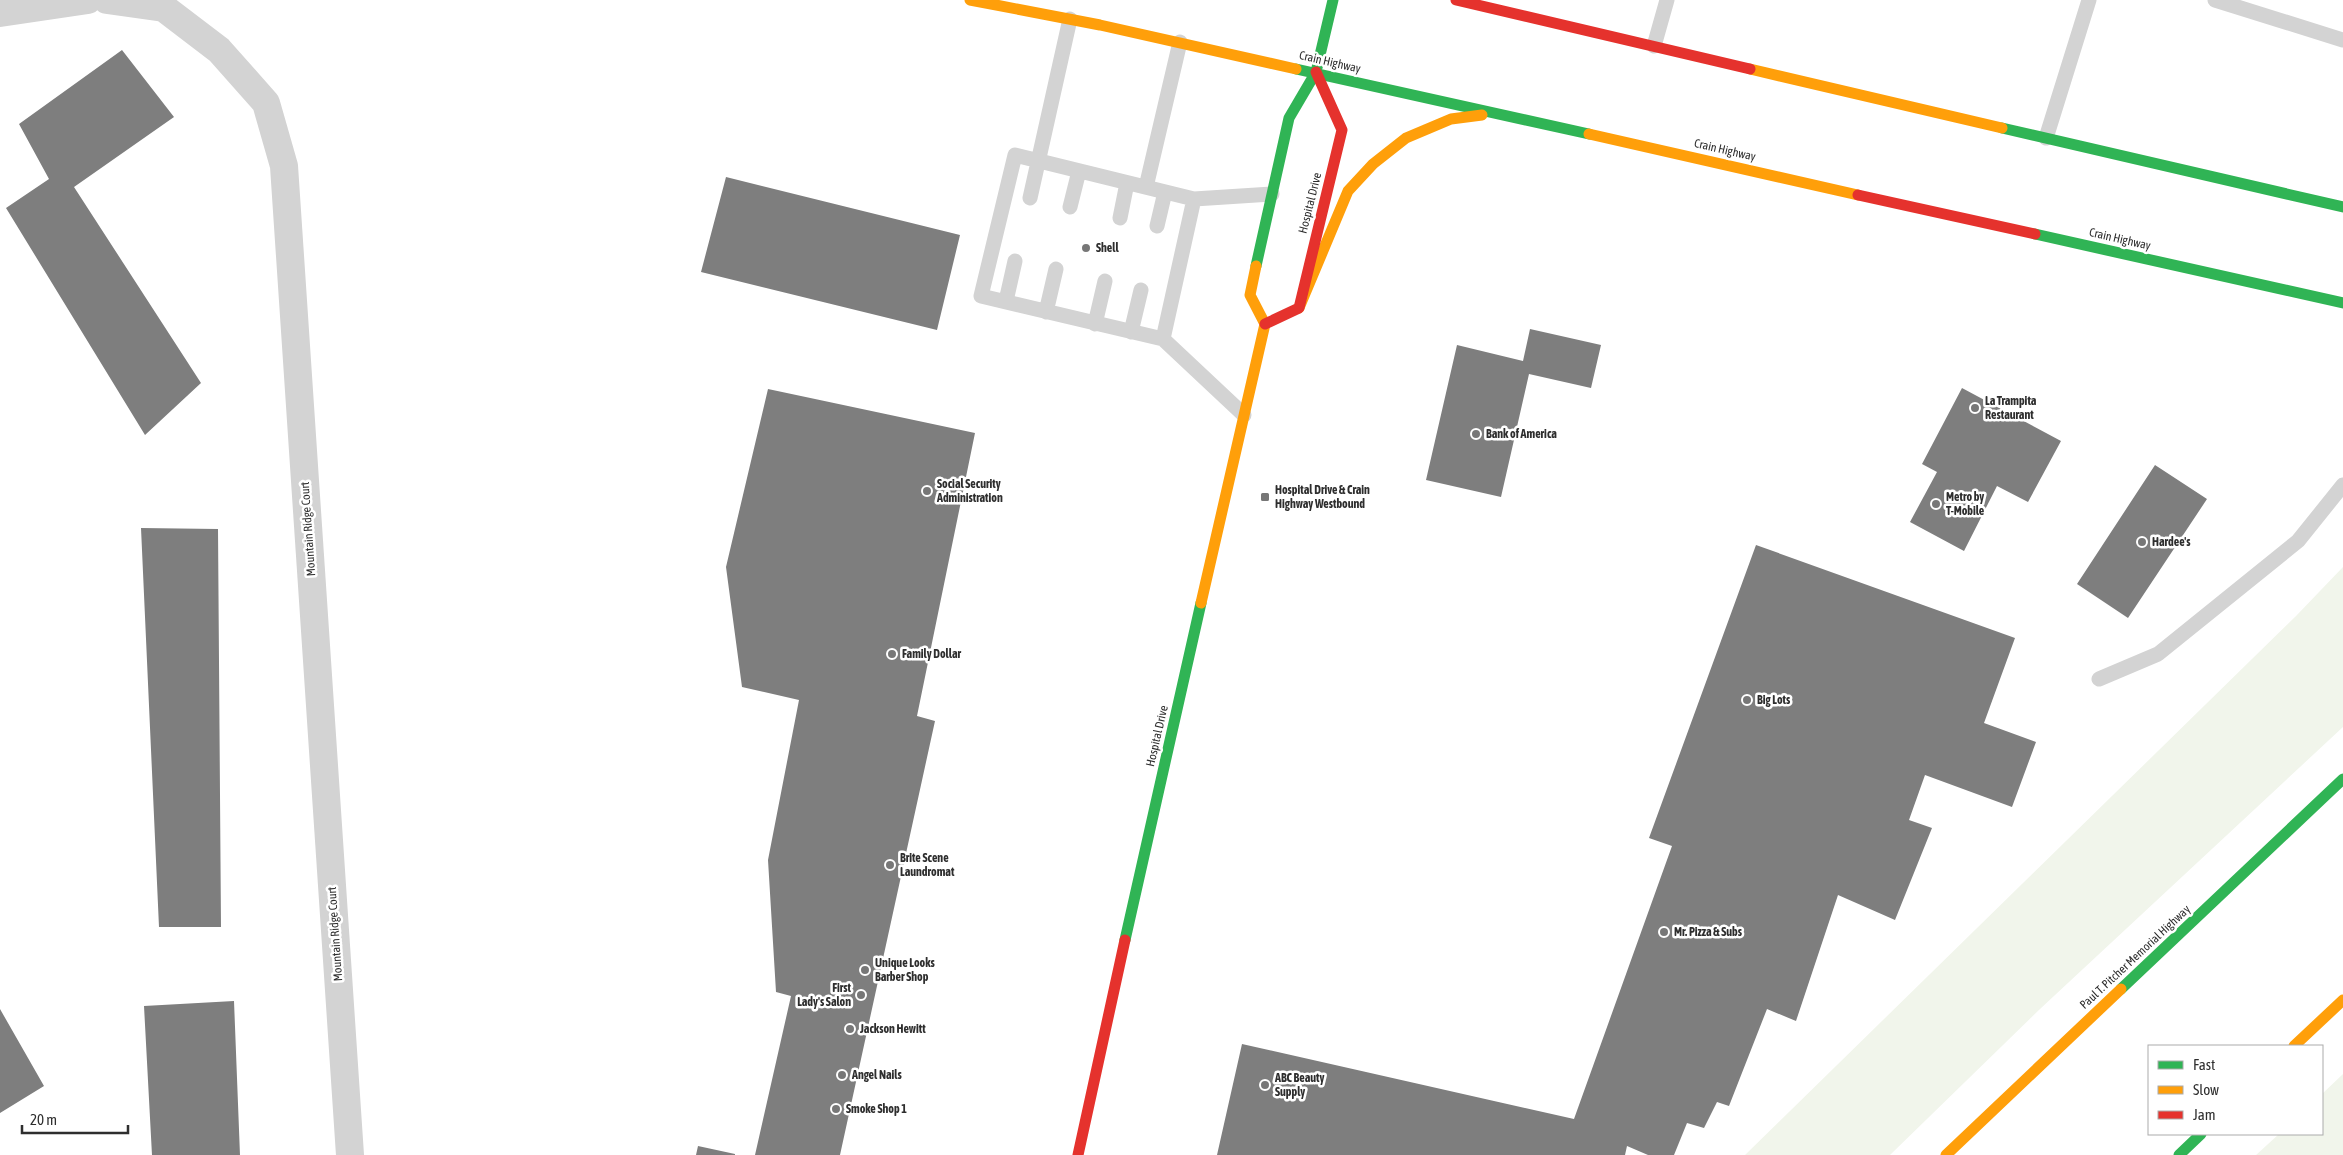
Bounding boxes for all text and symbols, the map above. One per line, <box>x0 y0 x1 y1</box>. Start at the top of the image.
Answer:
street label: Crain Highway <box>1298 48 1362 76</box>
street label: Crain Highway <box>1693 136 1757 164</box>
street label: Hospital Drive <box>1296 171 1324 235</box>
street label: Crain Highway <box>2088 225 2152 253</box>
place label: Shell <box>1096 241 1119 255</box>
marker: Shell <box>1080 242 1092 254</box>
place label: La Trampita Restaurant <box>1985 394 2037 422</box>
marker: La Trampita Restaurant <box>1969 402 1981 414</box>
place label: Bank of America <box>1486 427 1557 441</box>
marker: Bank of America <box>1470 428 1482 440</box>
place label: Social Security Administration <box>936 477 1003 505</box>
street label: Mountain Ridge Court <box>298 481 318 577</box>
place label: Hospital Drive & Crain Highway Westbound <box>1275 483 1370 511</box>
marker: Social Security Administration <box>921 485 933 497</box>
place label: Metro by T-Mobile <box>1946 490 1985 518</box>
marker: Hospital Drive & Crain Highway Westbound <box>1259 491 1271 503</box>
marker: Metro by T-Mobile <box>1930 498 1942 510</box>
place label: Hardee's <box>2152 535 2191 549</box>
marker: Hardee's <box>2136 536 2148 548</box>
place label: Family Dollar <box>902 647 962 661</box>
marker: Family Dollar <box>886 648 898 660</box>
place label: Big Lots <box>1757 693 1791 707</box>
marker: Big Lots <box>1741 694 1753 706</box>
street label: Hospital Drive <box>1143 704 1171 768</box>
place label: Brite Scene Laundromat <box>900 851 955 879</box>
marker: Brite Scene Laundromat <box>884 859 896 871</box>
street label: Mountain Ridge Court <box>325 886 345 982</box>
street label: Paul T. Pitcher Memorial Highway <box>2077 902 2193 1012</box>
place label: Mr. Pizza & Subs <box>1674 925 1743 939</box>
marker: Mr. Pizza & Subs <box>1658 926 1670 938</box>
place label: Unique Looks Barber Shop <box>875 956 935 984</box>
marker: Unique Looks Barber Shop <box>859 964 871 976</box>
place label: First Lady's Salon <box>797 981 852 1009</box>
marker: First Lady's Salon <box>855 989 867 1001</box>
place label: Jackson Hewitt <box>859 1022 926 1036</box>
marker: Jackson Hewitt <box>844 1023 856 1035</box>
legend <box>2148 1045 2323 1135</box>
text: Fast <box>2193 1056 2215 1073</box>
place label: Angel Nails <box>851 1068 902 1082</box>
marker: Angel Nails <box>836 1069 848 1081</box>
place label: ABC Beauty Supply <box>1274 1071 1325 1099</box>
marker: ABC Beauty Supply <box>1259 1079 1271 1091</box>
text: Slow <box>2193 1081 2219 1098</box>
scale bar <box>22 1102 129 1134</box>
place label: Smoke Shop 1 <box>846 1102 907 1116</box>
marker: Smoke Shop 1 <box>830 1103 842 1115</box>
text: Jam <box>2193 1106 2216 1123</box>
text: 20 m <box>30 1111 57 1128</box>

